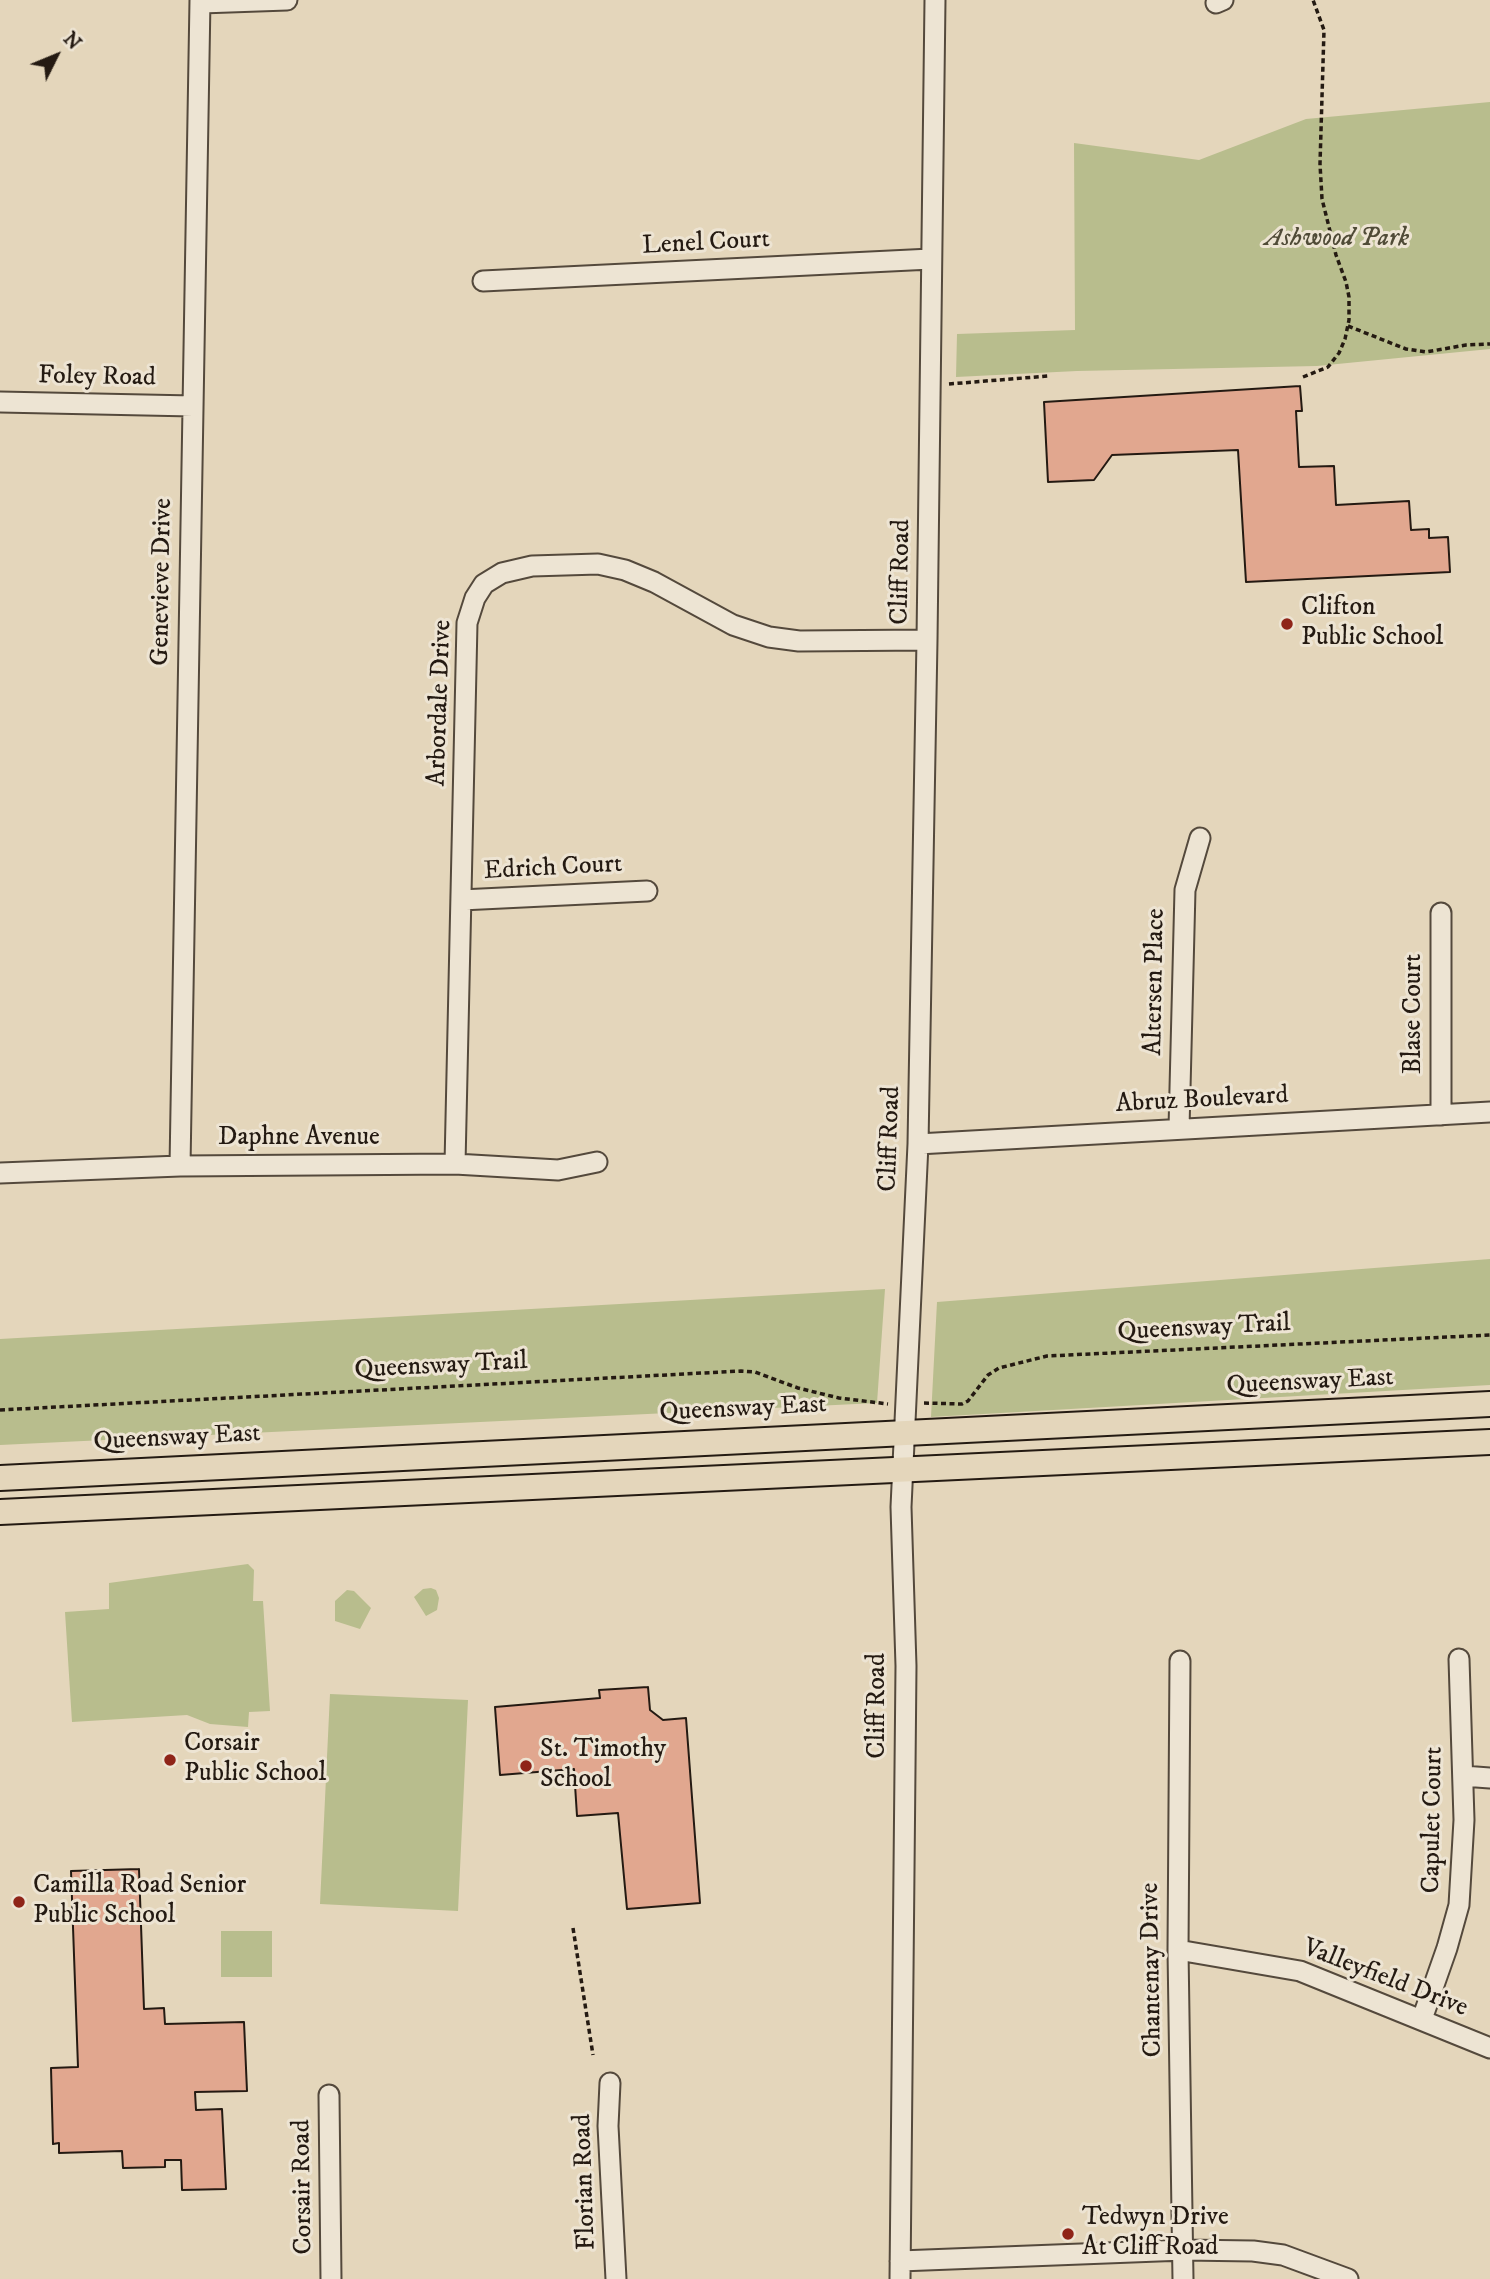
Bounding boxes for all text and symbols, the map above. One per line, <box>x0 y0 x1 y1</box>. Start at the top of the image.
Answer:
north arrow <box>21 21 91 91</box>
text: N <box>58 28 85 55</box>
park label: Ashwood Park <box>1265 224 1409 256</box>
street label: Lenel Court <box>641 225 771 263</box>
street label: Foley Road <box>38 361 156 395</box>
street label: Genevieve Drive <box>146 498 180 666</box>
street label: Cliff Road <box>885 519 919 625</box>
place label: Clifton Public School <box>1301 593 1443 654</box>
marker: Clifton Public School <box>1279 616 1295 632</box>
street label: Arbordale Drive <box>423 619 459 787</box>
street label: Edrich Court <box>483 850 623 888</box>
street label: Altersen Place <box>1139 908 1173 1056</box>
street label: Blase Court <box>1399 954 1431 1074</box>
street label: Abruz Boulevard <box>1115 1081 1289 1121</box>
street label: Cliff Road <box>874 1086 908 1192</box>
street label: Daphne Avenue <box>218 1123 380 1155</box>
street label: Queensway Trail <box>1117 1309 1291 1349</box>
street label: Queensway Trail <box>354 1347 528 1387</box>
street label: Queensway East <box>1226 1363 1394 1403</box>
street label: Queensway East <box>659 1390 827 1430</box>
street label: Queensway East <box>93 1419 261 1459</box>
street label: Cliff Road <box>863 1653 895 1759</box>
place label: Corsair Public School <box>184 1729 326 1790</box>
place label: St. Timothy School <box>540 1735 666 1796</box>
street label: Capulet Court <box>1417 1746 1451 1894</box>
marker: Corsair Public School <box>162 1752 178 1768</box>
marker: St. Timothy School <box>518 1758 534 1774</box>
place label: Camilla Road Senior Public School <box>33 1871 246 1932</box>
street label: Chantenay Drive <box>1136 1882 1170 2058</box>
marker: Camilla Road Senior Public School <box>11 1894 27 1910</box>
street label: Valleyfield Drive <box>1298 1933 1472 2025</box>
street label: Florian Road <box>568 2113 604 2251</box>
street label: Corsair Road <box>287 2119 321 2255</box>
place label: Tedwyn Drive At Cliff Road <box>1082 2203 1229 2264</box>
marker: Tedwyn Drive At Cliff Road <box>1060 2226 1076 2242</box>

